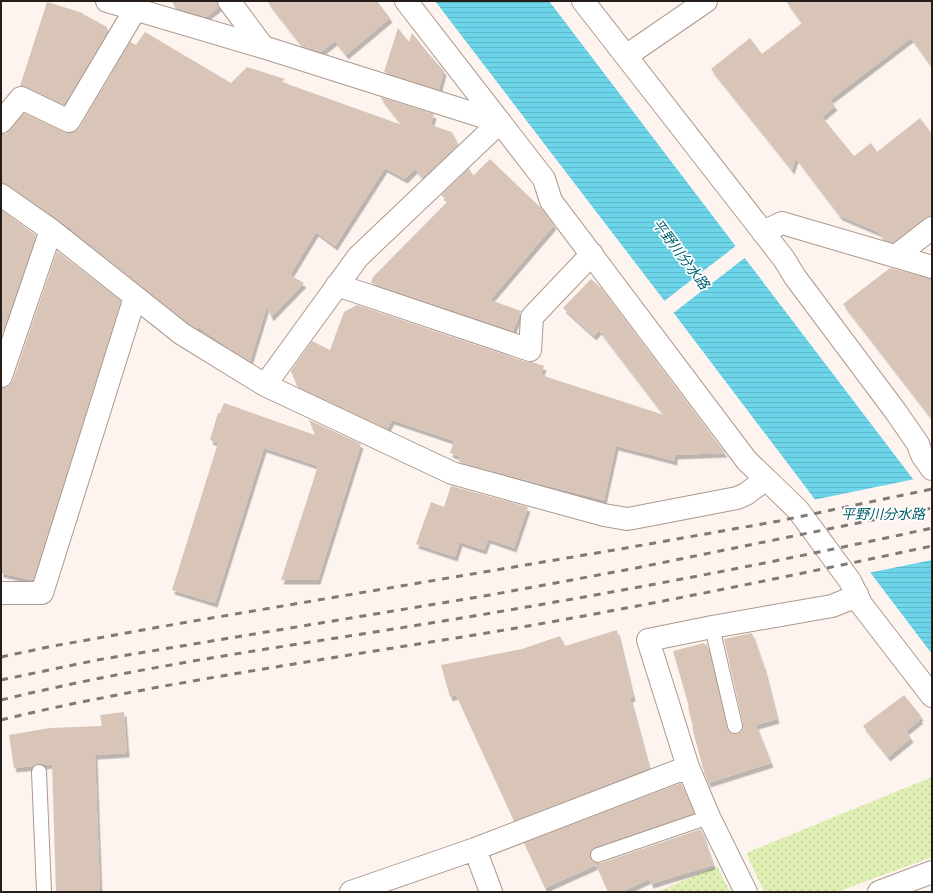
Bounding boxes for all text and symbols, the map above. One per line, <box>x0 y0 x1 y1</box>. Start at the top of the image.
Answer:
water label: 平野川分水路 <box>649 216 713 293</box>
water label: 平野川分水路 <box>841 506 926 522</box>

